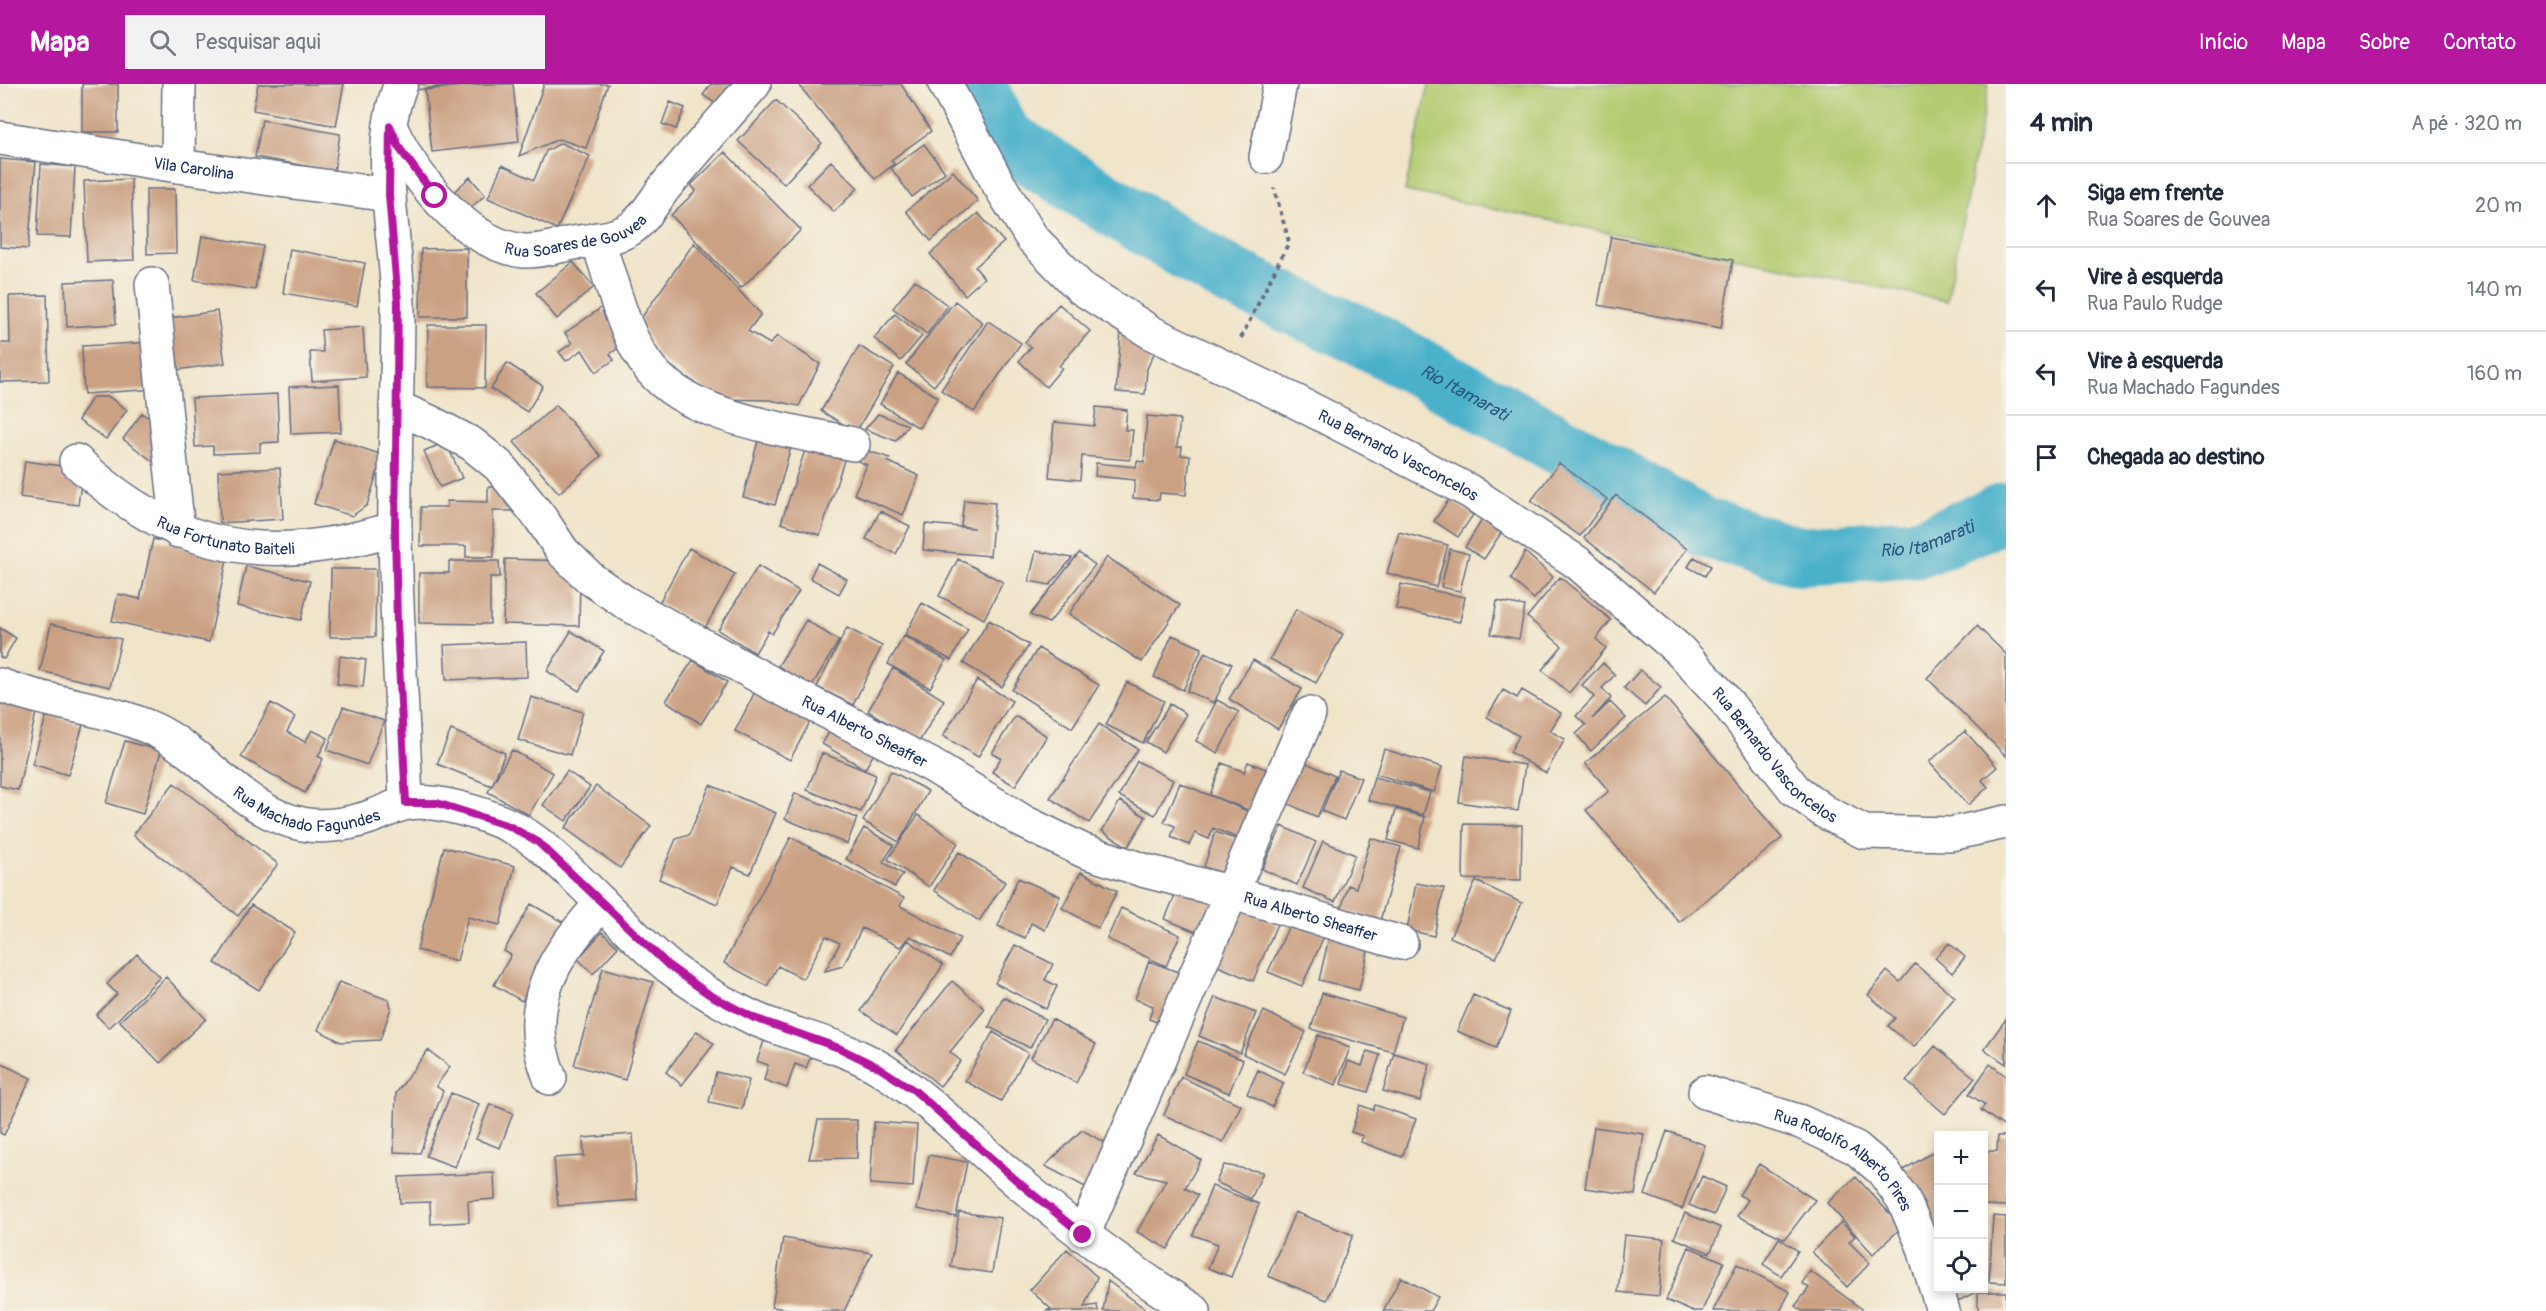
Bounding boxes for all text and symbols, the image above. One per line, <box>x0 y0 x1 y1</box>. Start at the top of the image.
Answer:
search box <box>125 15 545 69</box>
text: Mapa <box>30 25 89 60</box>
icon: search <box>146 26 179 59</box>
text: Pesquisar aqui <box>194 28 321 56</box>
text: Início <box>2199 29 2248 56</box>
text: Mapa <box>2281 29 2326 56</box>
text: Sobre <box>2359 29 2410 56</box>
text: Contato <box>2443 29 2516 56</box>
text: 4 min <box>2030 107 2093 139</box>
text: A pé · 320 m <box>2411 111 2522 136</box>
street label: Vila Carolina <box>152 153 235 185</box>
text: Siga em frente <box>2087 179 2223 207</box>
route start <box>421 182 447 208</box>
icon: ahead <box>2030 189 2063 222</box>
text: 20 m <box>2475 193 2522 218</box>
text: Rua Soares de Gouvea <box>2087 207 2270 232</box>
street label: Rua Soares de Gouvea <box>502 211 652 262</box>
text: Vire à esquerda <box>2087 263 2223 291</box>
icon: left <box>2030 273 2063 306</box>
text: 140 m <box>2467 277 2522 302</box>
text: Rua Paulo Rudge <box>2087 291 2223 316</box>
text: Vire à esquerda <box>2087 347 2223 375</box>
icon: left <box>2030 357 2063 390</box>
water label: Rio Itamarati <box>1416 360 1515 428</box>
text: 160 m <box>2467 361 2522 386</box>
text: Rua Machado Fagundes <box>2087 375 2280 400</box>
street label: Rua Bernardo Vasconcelos <box>1315 406 1482 506</box>
icon: arrive <box>2030 441 2063 474</box>
text: Chegada ao destino <box>2087 443 2265 471</box>
street label: Rua Fortunato Baiteli <box>153 512 295 560</box>
water label: Rio Itamarati <box>1879 515 1980 563</box>
street label: Rua Bernardo Vasconcelos <box>1708 683 1840 828</box>
street label: Rua Alberto Sheaffer <box>798 691 931 773</box>
street label: Rua Machado Fagundes <box>229 782 383 837</box>
street label: Rua Alberto Sheaffer <box>1241 888 1380 947</box>
street label: Rua Rodolfo Alberto Pires <box>1771 1105 1916 1214</box>
map controls <box>1934 1131 1988 1293</box>
button: + <box>1934 1131 1988 1185</box>
button: − <box>1934 1185 1988 1239</box>
route end <box>1069 1221 1095 1247</box>
button: locate <box>1934 1239 1988 1293</box>

